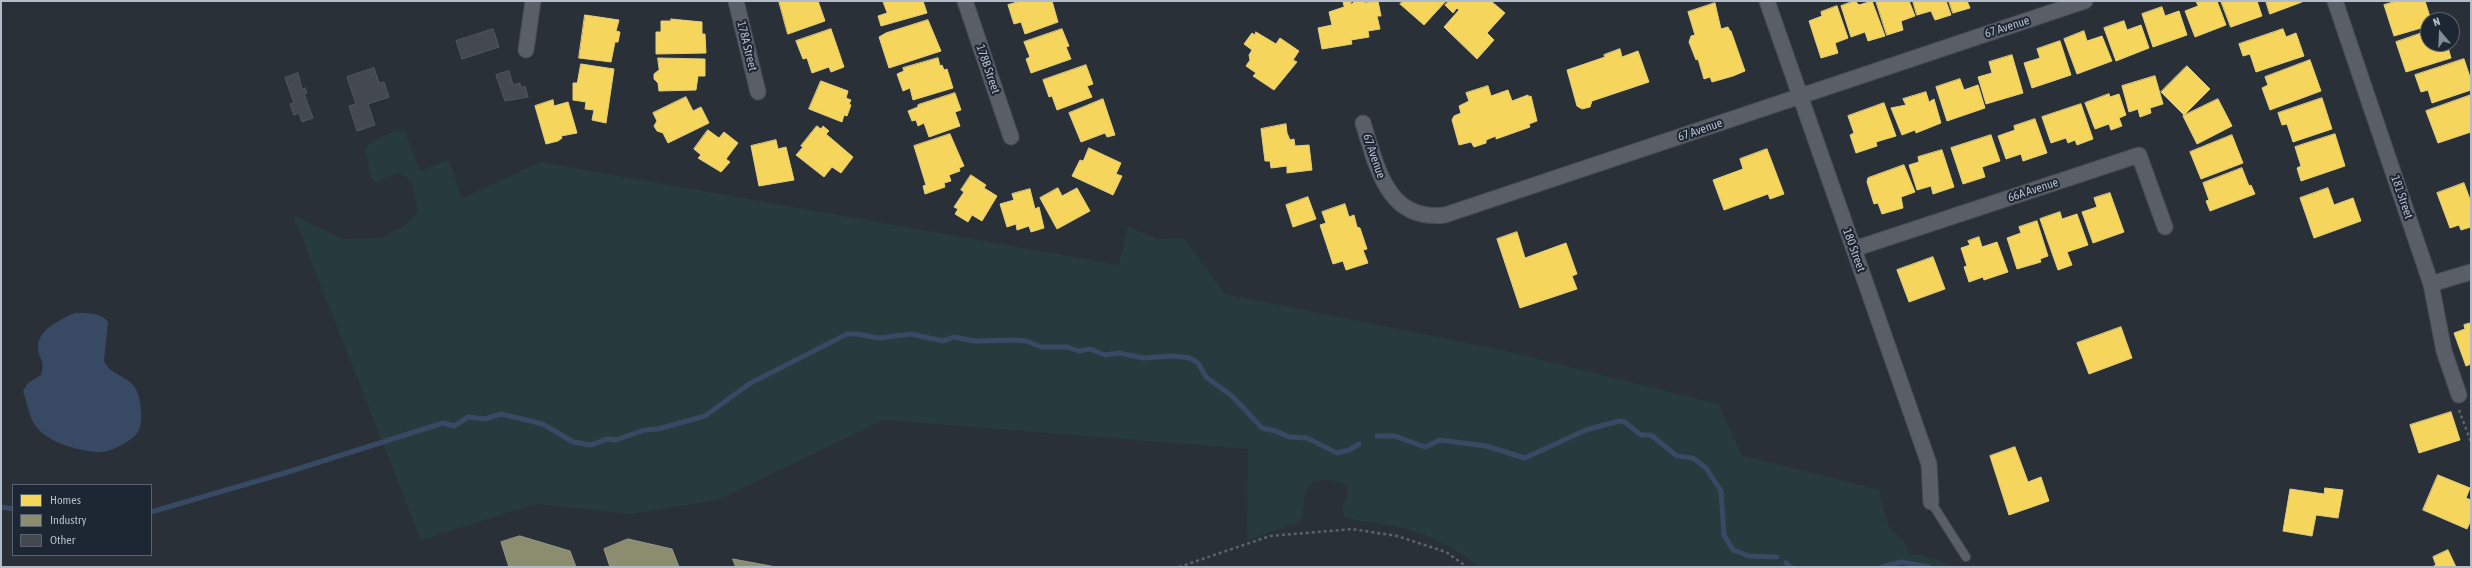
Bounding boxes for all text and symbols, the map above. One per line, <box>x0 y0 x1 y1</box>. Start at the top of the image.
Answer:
north arrow <box>2420 12 2460 52</box>
street label: 67 Avenue <box>1983 13 2031 41</box>
text: N <box>2431 15 2441 28</box>
street label: 178A Street <box>734 20 760 72</box>
street label: 178B Street <box>973 43 1003 95</box>
street label: 67 Avenue <box>1676 116 1724 144</box>
street label: 67 Avenue <box>1360 132 1388 180</box>
street label: 181 Street <box>2388 173 2416 221</box>
street label: 66A Avenue <box>2006 175 2060 205</box>
street label: 180 Street <box>1840 226 1868 274</box>
legend <box>12 484 152 556</box>
text: Homes <box>50 493 81 507</box>
text: Industry <box>50 513 87 527</box>
text: Other <box>50 533 75 547</box>

